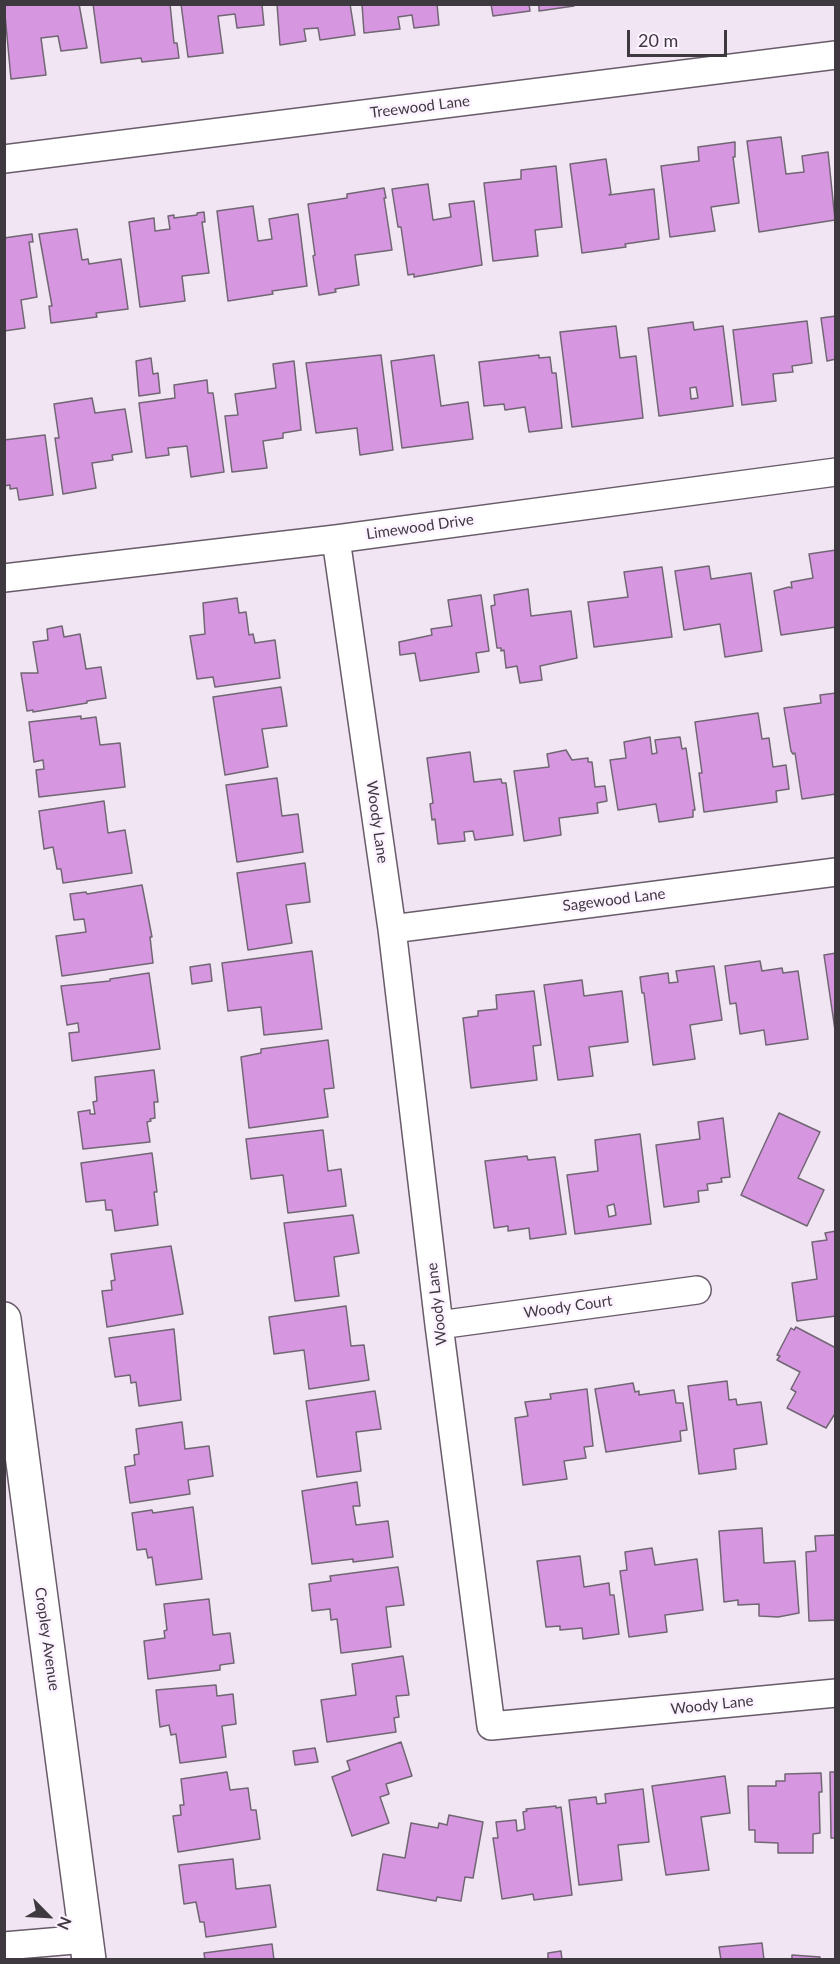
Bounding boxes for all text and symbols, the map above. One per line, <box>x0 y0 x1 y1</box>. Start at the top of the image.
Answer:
scale bar <box>630 18 730 56</box>
text: 20 m <box>638 29 678 51</box>
street label: Treewood Lane <box>369 92 471 122</box>
street label: Limewood Drive <box>365 511 475 543</box>
street label: Woody Lane <box>362 780 392 864</box>
street label: Sagewood Lane <box>562 885 666 915</box>
street label: Woody Lane <box>423 1262 451 1346</box>
street label: Woody Court <box>523 1292 613 1322</box>
street label: Cropley Avenue <box>31 1586 63 1692</box>
street label: Woody Lane <box>670 1692 754 1718</box>
north arrow <box>18 1886 78 1946</box>
text: N <box>54 1914 76 1933</box>

